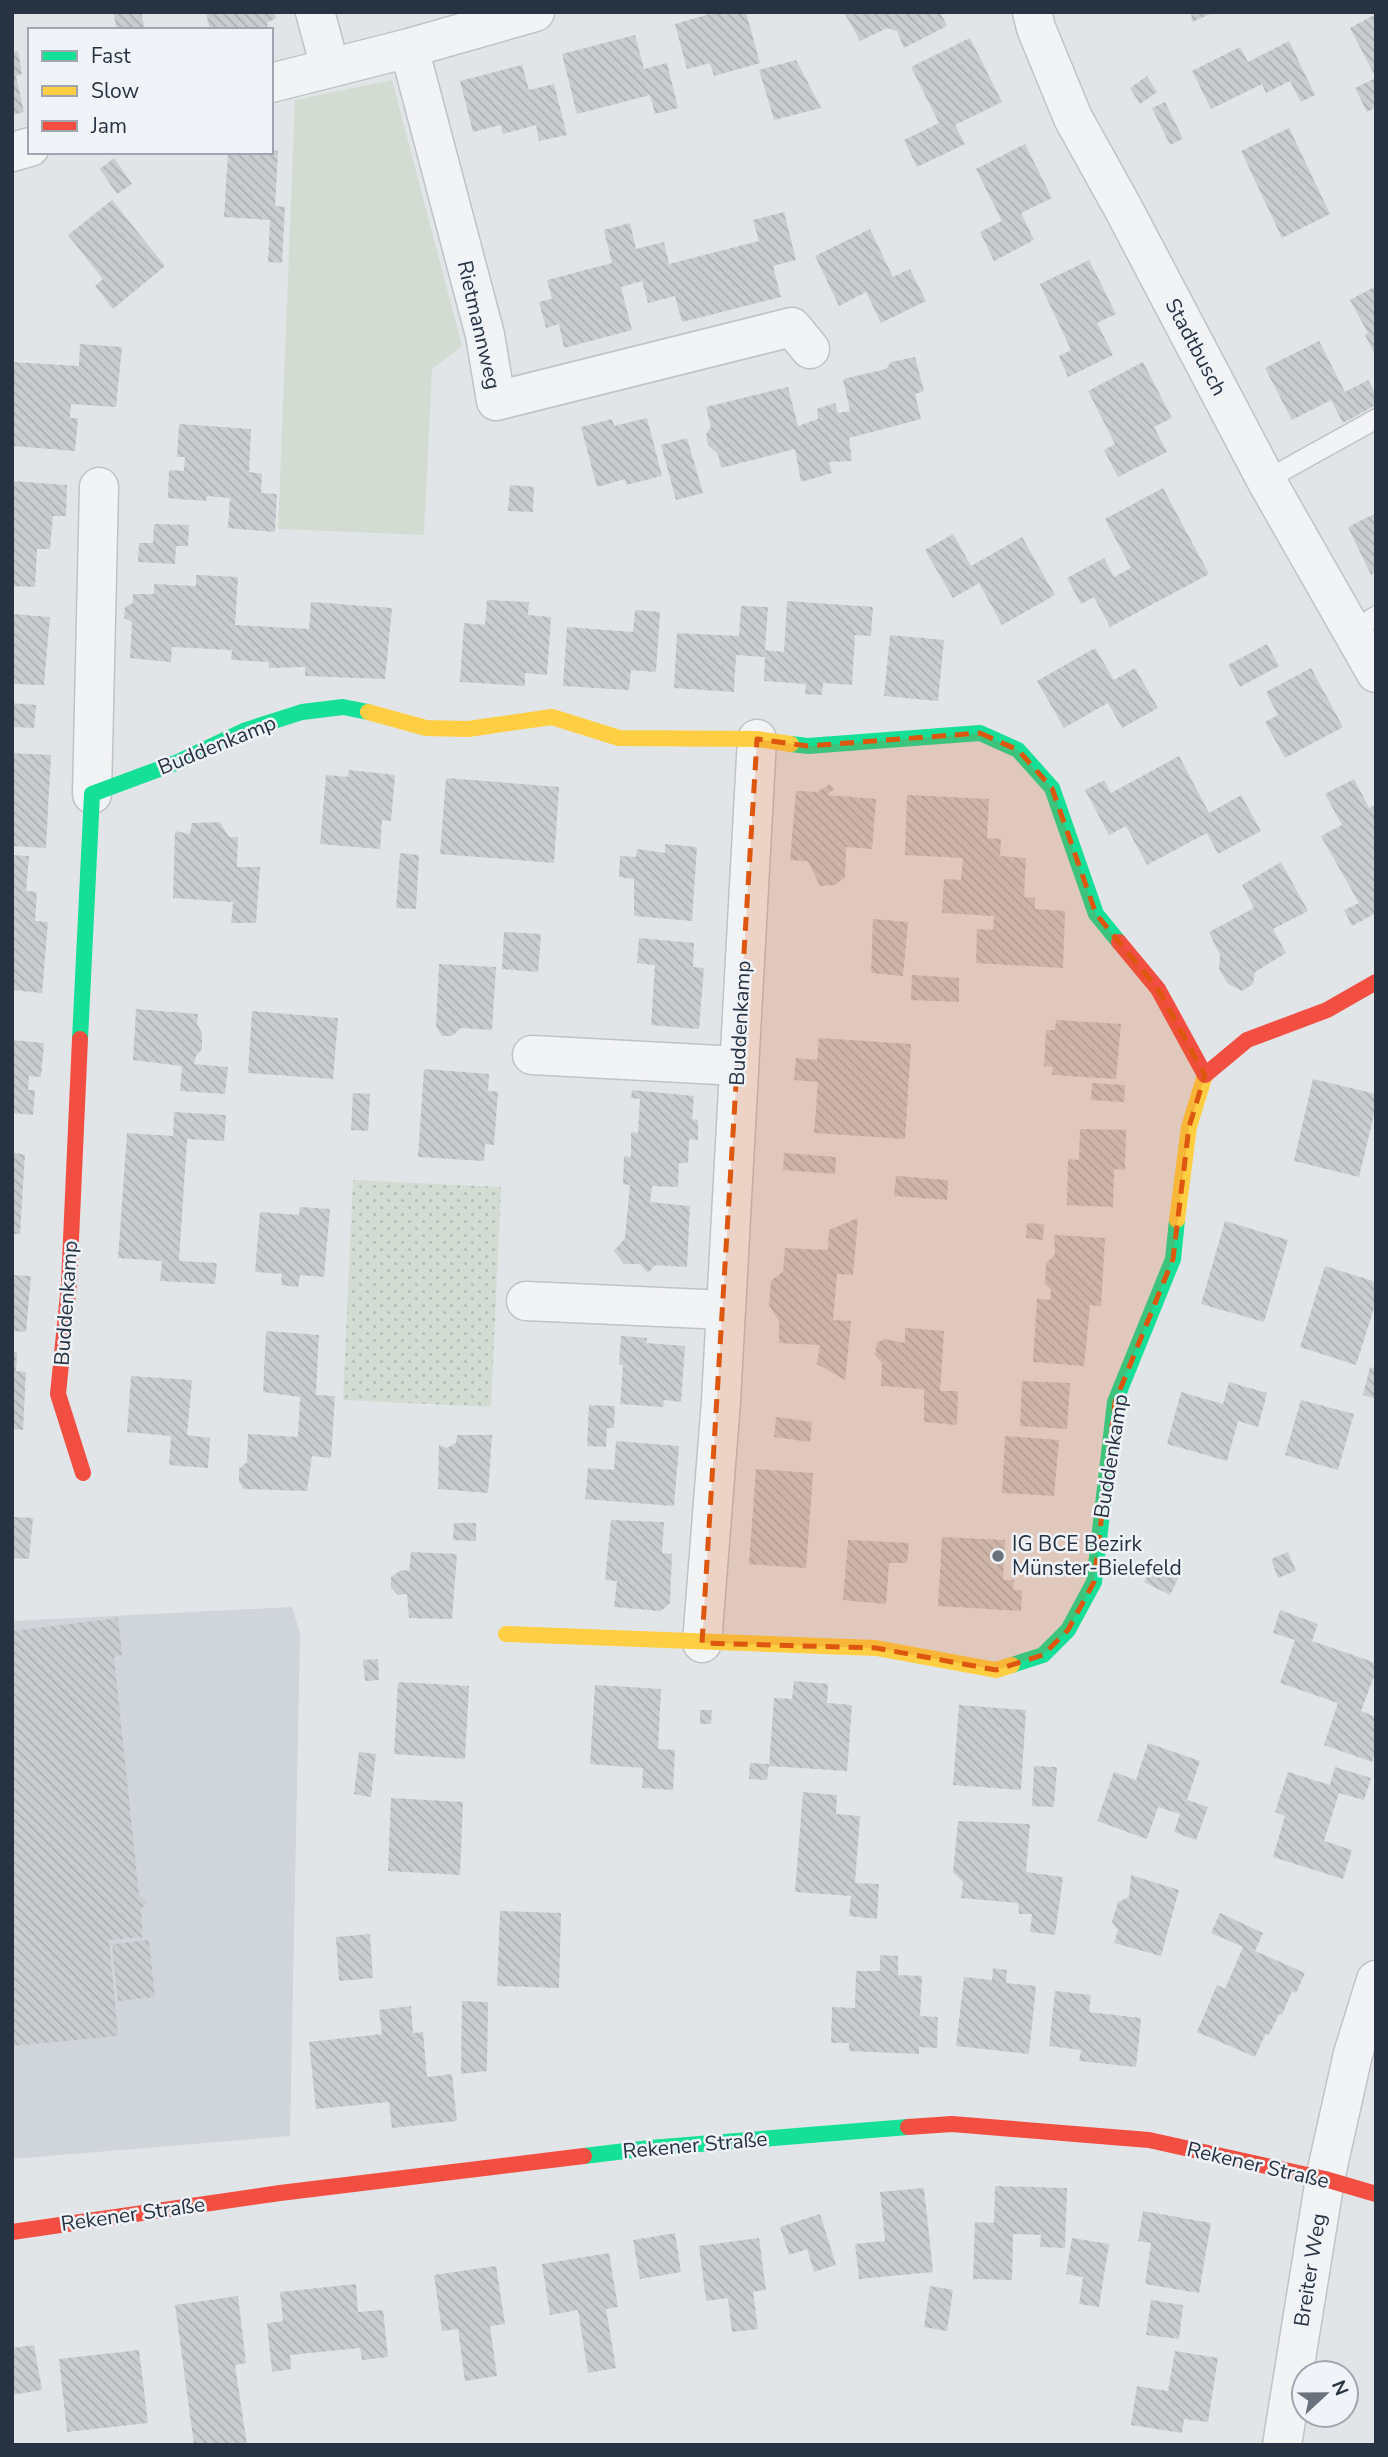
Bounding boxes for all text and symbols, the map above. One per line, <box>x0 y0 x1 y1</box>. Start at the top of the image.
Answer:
legend <box>28 28 273 154</box>
text: Fast <box>91 42 131 70</box>
text: Slow <box>91 77 140 105</box>
text: Jam <box>90 112 127 140</box>
street label: Rietmannweg <box>451 258 507 392</box>
street label: Stadtbusch <box>1159 293 1233 401</box>
street label: Buddenkamp <box>154 709 280 781</box>
street label: Buddenkamp <box>723 960 757 1086</box>
street label: Buddenkamp <box>48 1240 84 1366</box>
street label: Buddenkamp <box>1087 1392 1135 1520</box>
place label: IG BCE Bezirk Münster-Bielefeld <box>1012 1530 1182 1582</box>
marker: IG BCE Bezirk Münster-Bielefeld <box>990 1548 1006 1564</box>
street label: Rekener Straße <box>621 2125 769 2165</box>
street label: Rekener Straße <box>1184 2135 1332 2195</box>
street label: Rekener Straße <box>59 2190 207 2238</box>
street label: Breiter Weg <box>1287 2211 1333 2329</box>
north arrow <box>1290 2359 1360 2429</box>
text: N <box>1325 2377 1355 2399</box>

